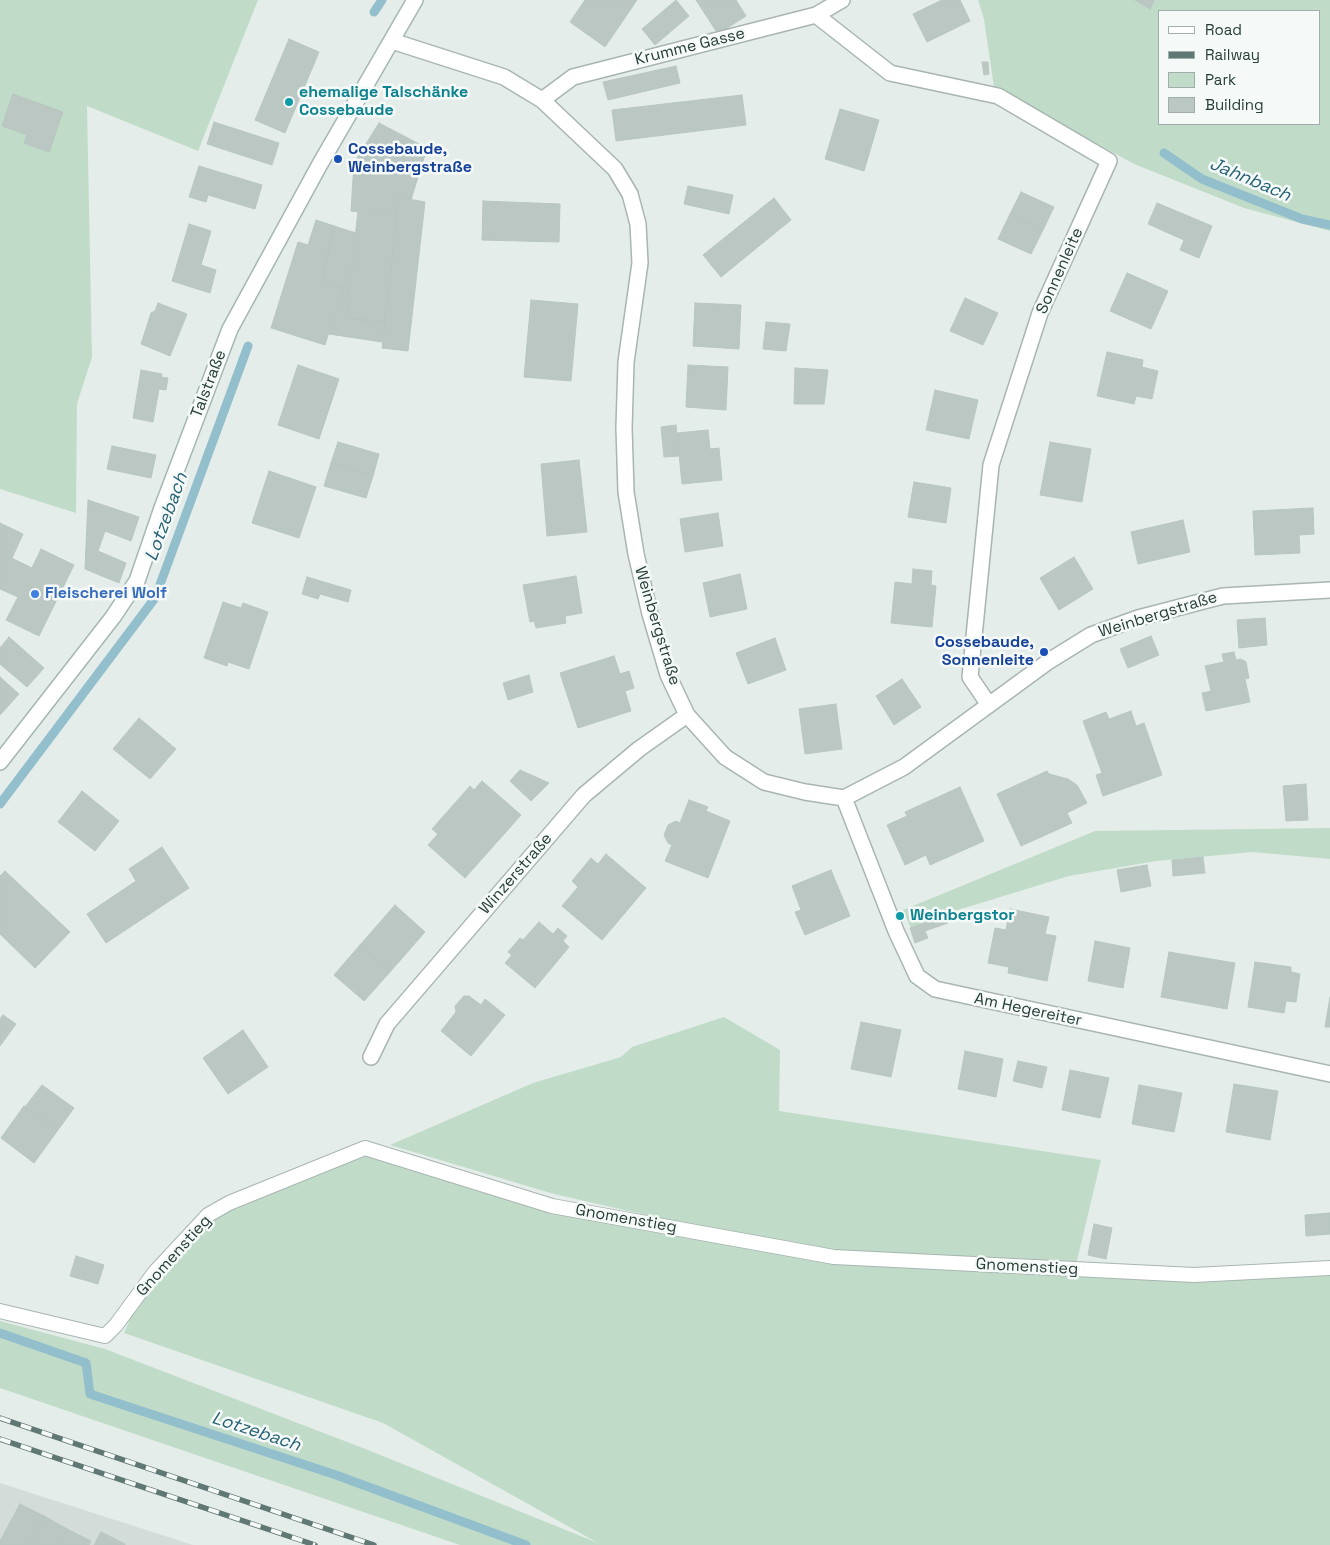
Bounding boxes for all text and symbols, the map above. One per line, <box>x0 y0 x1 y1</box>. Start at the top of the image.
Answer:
legend <box>1158 10 1320 125</box>
text: Road <box>1205 20 1242 39</box>
street label: Krumme Gasse <box>633 24 747 70</box>
text: Railway <box>1205 45 1260 64</box>
text: Park <box>1205 70 1236 89</box>
place label: ehemalige Talschänke Cossebaude <box>299 83 468 121</box>
text: Building <box>1205 95 1264 114</box>
marker: ehemalige Talschänke Cossebaude <box>283 96 295 108</box>
place label: Cossebaude, Weinbergstraße <box>348 140 472 178</box>
marker: Cossebaude, Weinbergstraße <box>332 153 344 165</box>
water label: Jahnbach <box>1206 153 1294 207</box>
street label: Sonnenleite <box>1032 225 1088 317</box>
street label: Talstraße <box>187 347 231 421</box>
water label: Lotzebach <box>141 470 193 564</box>
street label: Weinbergstraße <box>630 564 684 688</box>
place label: Fleischerei Wolf <box>45 584 167 604</box>
marker: Fleischerei Wolf <box>29 588 41 600</box>
street label: Weinbergstraße <box>1096 588 1220 642</box>
place label: Cossebaude, Sonnenleite <box>935 633 1034 671</box>
marker: Cossebaude, Sonnenleite <box>1038 646 1050 658</box>
street label: Winzerstraße <box>476 830 556 918</box>
place label: Weinbergstor <box>910 906 1015 926</box>
marker: Weinbergstor <box>894 910 906 922</box>
street label: Am Hegereiter <box>973 989 1083 1031</box>
street label: Gnomenstieg <box>574 1201 678 1237</box>
street label: Gnomenstieg <box>133 1211 215 1301</box>
street label: Gnomenstieg <box>975 1255 1079 1279</box>
water label: Lotzebach <box>209 1408 303 1456</box>

